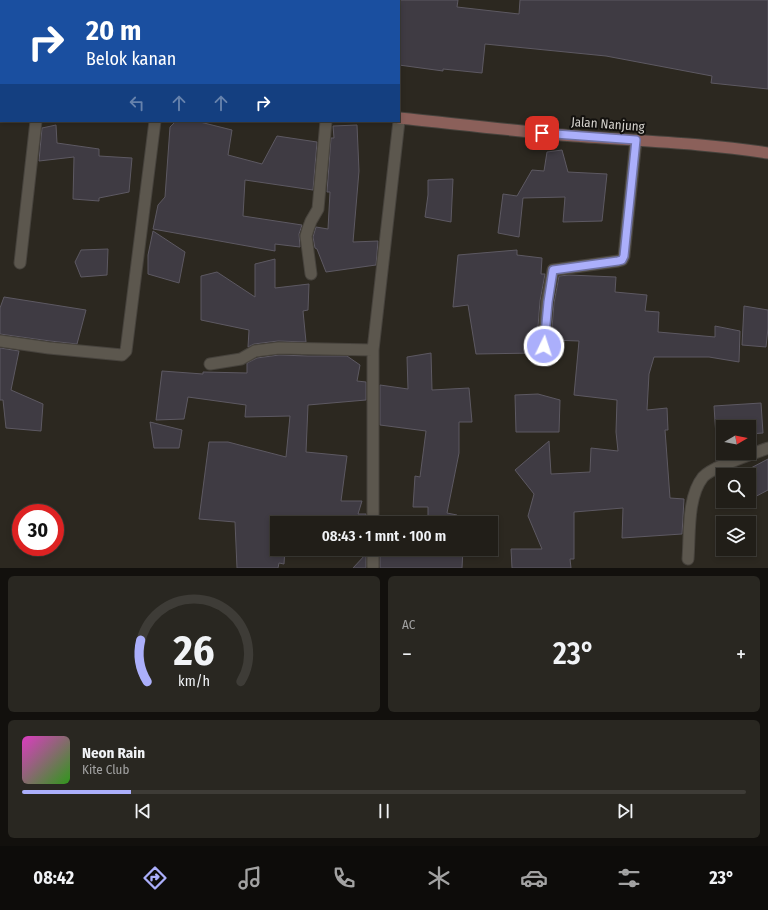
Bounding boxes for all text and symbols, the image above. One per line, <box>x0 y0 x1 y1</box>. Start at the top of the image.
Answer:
text: 20 m <box>86 14 141 47</box>
icon: right <box>20 16 72 68</box>
text: Belok kanan <box>86 48 176 70</box>
icon: left <box>126 92 148 114</box>
icon: ahead <box>168 92 190 114</box>
icon: ahead <box>210 92 232 114</box>
icon: right <box>252 92 274 114</box>
street label: Jalan Nanjung <box>571 114 646 134</box>
pin <box>525 116 559 150</box>
icon: arrive <box>531 122 553 144</box>
position arrow <box>523 325 565 367</box>
north arrow <box>716 420 756 460</box>
map controls <box>716 420 756 556</box>
button: search <box>716 468 756 508</box>
speed limit sign: 30 <box>12 504 64 556</box>
button: layers <box>716 516 756 556</box>
text: 08:43 · 1 mnt · 100 m <box>322 527 446 545</box>
text: AC <box>402 617 415 632</box>
text: 26 <box>172 626 215 676</box>
text: 23° <box>553 636 595 672</box>
text: − <box>402 641 412 668</box>
text: + <box>736 641 746 668</box>
text: km/h <box>178 673 210 690</box>
text: Neon Rain <box>82 744 145 762</box>
text: Kite Club <box>82 762 129 777</box>
icon: previous <box>132 800 154 822</box>
icon: pause <box>373 800 395 822</box>
icon: next <box>614 800 636 822</box>
icon: directions <box>141 864 169 892</box>
icon: music <box>236 864 264 892</box>
icon: phone <box>330 864 358 892</box>
icon: climate <box>425 864 453 892</box>
icon: car <box>520 864 548 892</box>
icon: filters <box>615 864 643 892</box>
text: 08:42 <box>33 867 74 889</box>
text: 23° <box>709 867 735 889</box>

